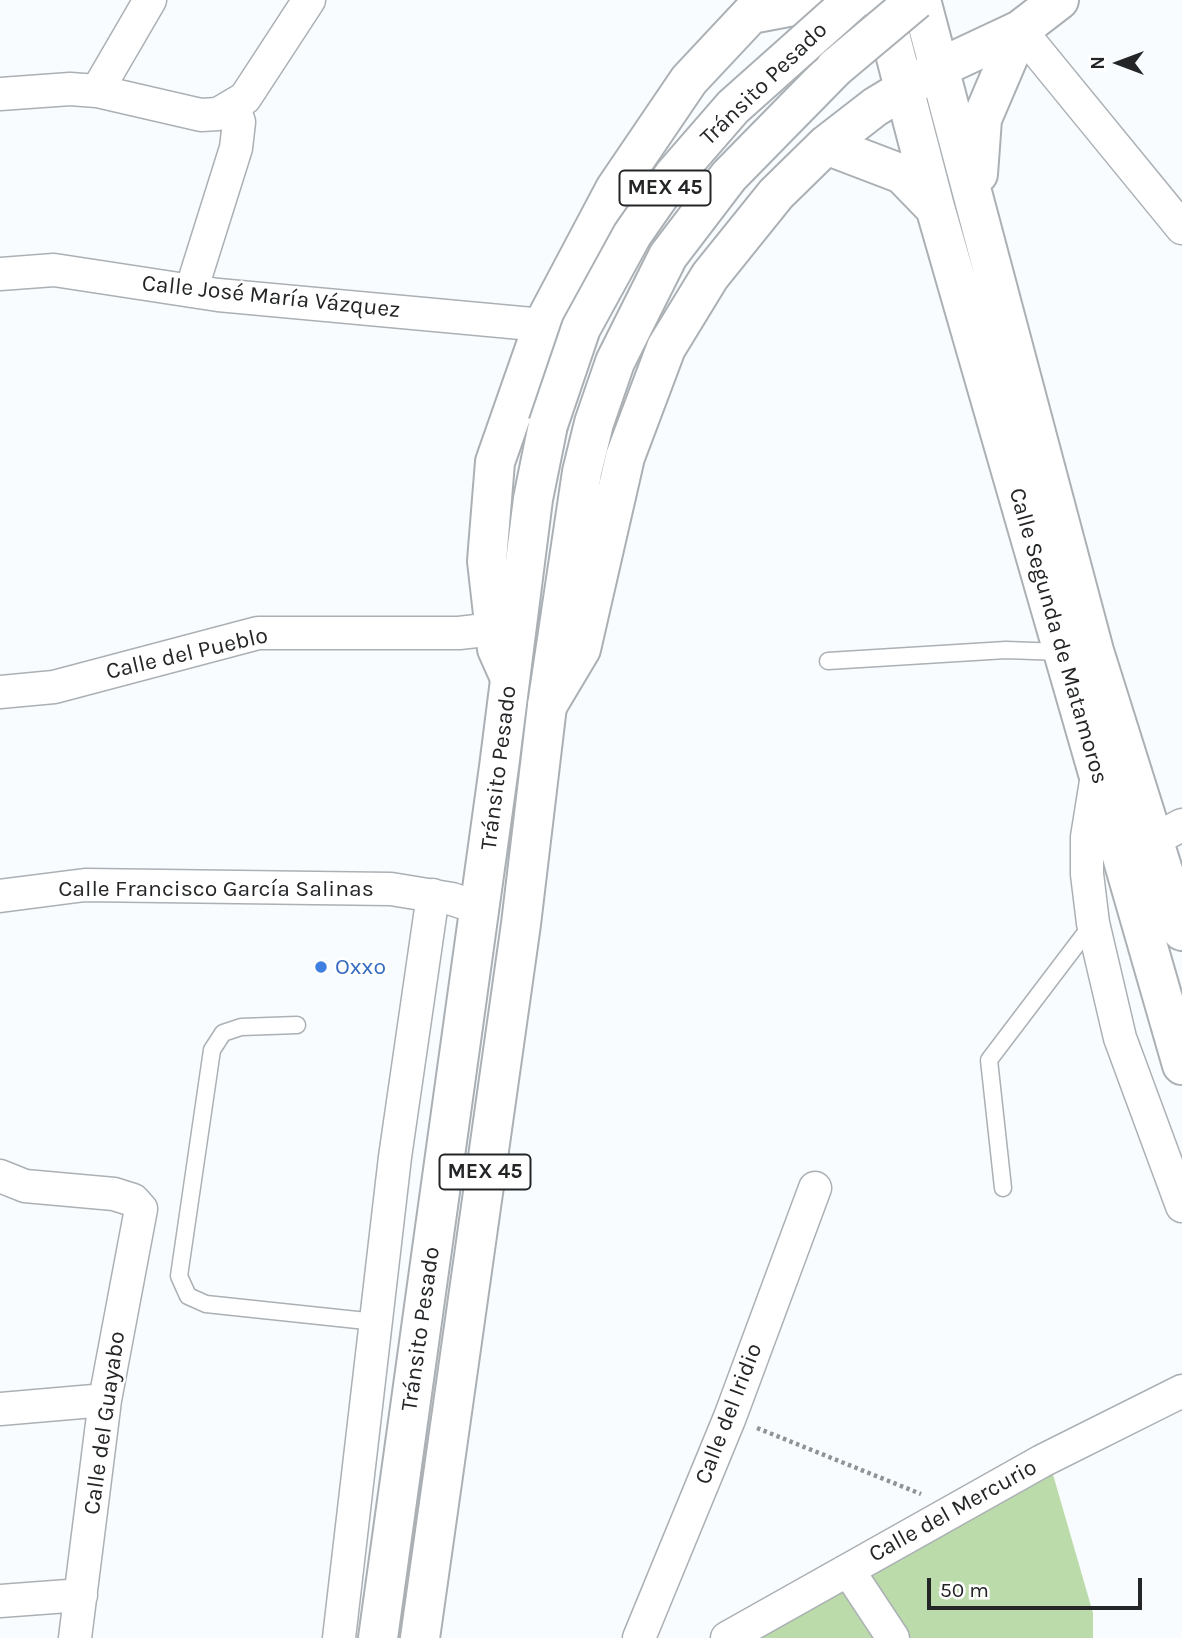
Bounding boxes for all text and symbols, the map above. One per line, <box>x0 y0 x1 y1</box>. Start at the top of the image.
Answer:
street label: Tránsito Pesado <box>695 16 833 152</box>
north arrow <box>1084 28 1154 98</box>
text: N <box>1087 56 1109 70</box>
road number: MEX 45 <box>620 170 710 206</box>
street label: Calle José María Vázquez <box>141 270 401 324</box>
street label: Calle Segunda de Matamoros <box>1002 485 1114 787</box>
street label: Calle del Pueblo <box>103 622 271 686</box>
street label: Tránsito Pesado <box>475 684 523 852</box>
street label: Calle Francisco García Salinas <box>58 875 374 903</box>
place label: Oxxo <box>335 953 386 981</box>
marker: Oxxo <box>313 959 329 975</box>
road number: MEX 45 <box>440 1154 530 1190</box>
street label: Tránsito Pesado <box>396 1245 446 1413</box>
street label: Calle del Guayabo <box>78 1329 132 1517</box>
street label: Calle del Iridio <box>689 1340 769 1488</box>
street label: Calle del Mercurio <box>864 1454 1042 1568</box>
scale bar <box>930 1564 1145 1608</box>
text: 50 m <box>940 1578 989 1602</box>

